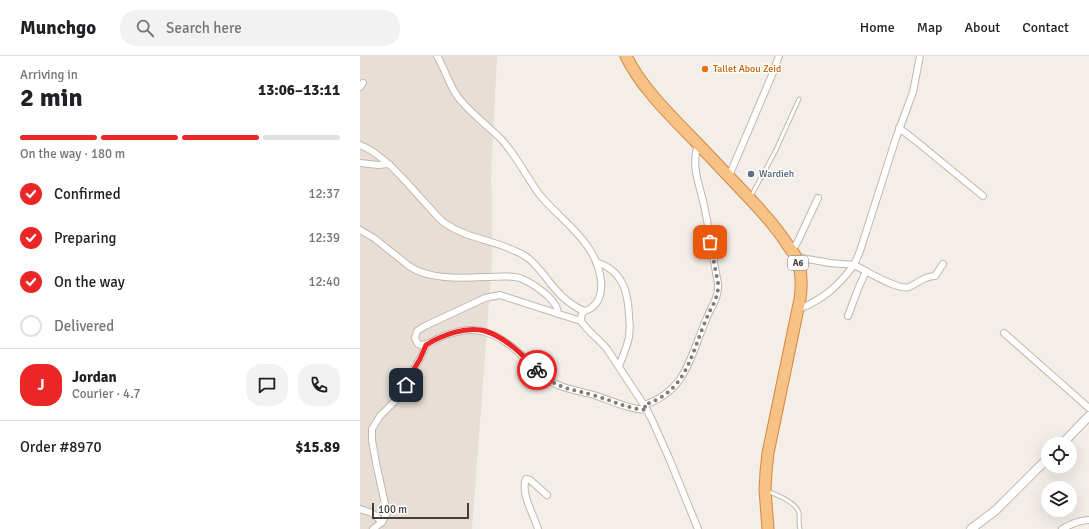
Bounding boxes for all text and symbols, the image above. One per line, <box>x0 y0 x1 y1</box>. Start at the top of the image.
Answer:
search box <box>120 10 400 46</box>
text: Munchgo <box>20 16 96 40</box>
icon: search <box>134 17 156 39</box>
text: Search here <box>166 19 242 37</box>
text: Home <box>860 19 895 36</box>
text: Map <box>917 19 942 36</box>
text: About <box>964 19 1000 36</box>
text: Contact <box>1022 19 1069 36</box>
place label: Tallet Abou Zeid <box>713 63 781 75</box>
marker: Tallet Abou Zeid <box>700 64 710 74</box>
text: Arriving in <box>20 67 78 83</box>
text: 13:06–13:11 <box>258 81 340 99</box>
text: 2 min <box>20 82 83 114</box>
text: On the way · 180 m <box>20 146 125 162</box>
place label: Wardieh <box>759 168 794 180</box>
marker: Wardieh <box>746 169 756 179</box>
icon: check <box>20 183 42 205</box>
text: Confirmed <box>54 185 121 203</box>
text: 12:37 <box>308 186 340 202</box>
pin <box>693 225 727 259</box>
icon: check <box>20 227 42 249</box>
text: Preparing <box>54 229 117 247</box>
text: 12:39 <box>308 230 340 246</box>
icon: bag <box>699 231 721 253</box>
road number: A6 <box>788 256 808 270</box>
icon: check <box>20 271 42 293</box>
text: On the way <box>54 273 125 291</box>
text: 12:40 <box>308 274 340 290</box>
text: Delivered <box>54 317 114 335</box>
courier <box>517 350 557 390</box>
icon: bike <box>526 359 548 381</box>
button: chat <box>246 364 288 406</box>
button: phone <box>298 364 340 406</box>
text: Jordan <box>72 368 117 386</box>
pin <box>389 368 423 402</box>
icon: home <box>395 374 417 396</box>
text: J <box>37 376 45 394</box>
text: Courier · 4.7 <box>72 386 141 402</box>
map controls <box>1041 437 1077 517</box>
button: locate <box>1041 437 1077 473</box>
text: Order #8970 <box>20 438 102 456</box>
text: $15.89 <box>295 438 340 456</box>
button: layers <box>1041 481 1077 517</box>
scale bar <box>372 501 469 520</box>
text: 100 m <box>378 503 407 516</box>

